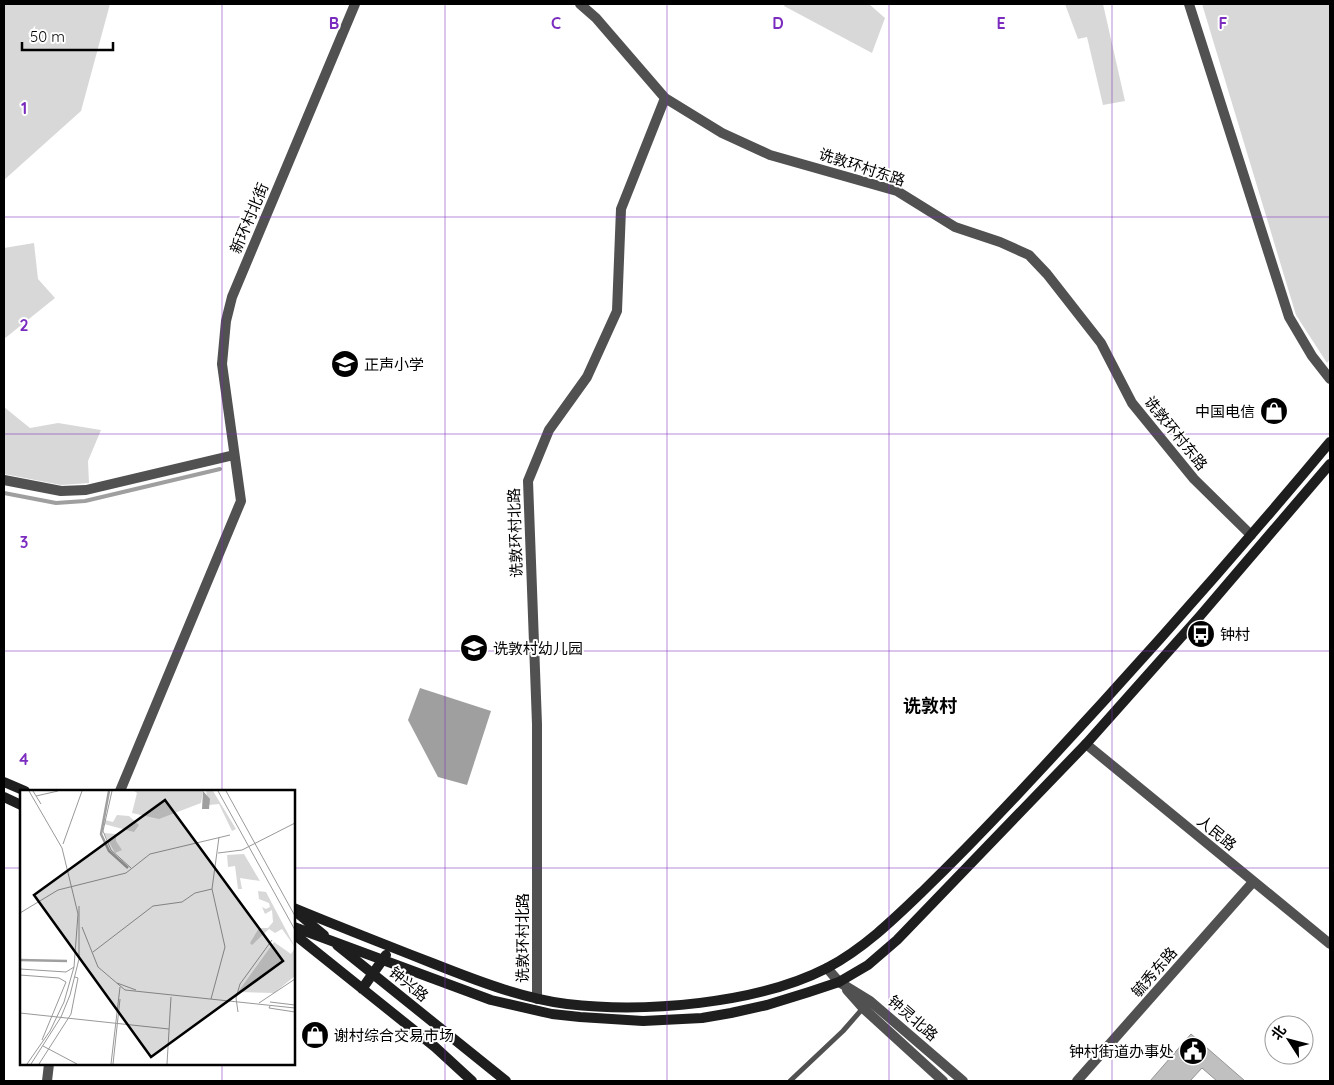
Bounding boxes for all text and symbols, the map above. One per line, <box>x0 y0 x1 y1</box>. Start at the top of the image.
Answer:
text: B <box>329 13 339 33</box>
text: C <box>551 13 561 33</box>
text: D <box>772 13 784 33</box>
text: E <box>996 13 1006 33</box>
text: F <box>1219 13 1228 33</box>
scale bar <box>22 20 114 52</box>
text: 50 m <box>30 27 65 46</box>
text: 1 <box>21 98 27 118</box>
street label: 诜敦环村东路 <box>816 144 908 190</box>
street label: 新环村北街 <box>226 180 272 256</box>
text: 2 <box>19 315 29 335</box>
school or university icon: 正声小学 <box>330 349 360 379</box>
place label: 正声小学 <box>364 355 424 374</box>
street label: 诜敦环村东路 <box>1140 392 1212 474</box>
shop icon: 中国电信 <box>1259 396 1289 426</box>
place label: 中国电信 <box>1195 402 1255 421</box>
street label: 诜敦环村北路 <box>504 488 526 578</box>
text: 3 <box>20 532 28 552</box>
bus stop icon: 钟村 <box>1186 619 1216 649</box>
place label: 钟村 <box>1220 625 1250 644</box>
school or university icon: 诜敦村幼儿园 <box>459 633 489 663</box>
place label: 诜敦村幼儿园 <box>493 639 583 658</box>
district label: 诜敦村 <box>903 694 957 717</box>
text: 4 <box>19 749 29 769</box>
inset map <box>20 790 295 1065</box>
street label: 人民路 <box>1194 811 1240 855</box>
street label: 诜敦环村北路 <box>513 893 532 983</box>
street label: 毓秀东路 <box>1127 943 1181 1001</box>
street label: 钟兴路 <box>386 962 432 1006</box>
street label: 钟灵北路 <box>884 991 942 1045</box>
north arrow <box>1264 1015 1314 1065</box>
shop icon: 谢村综合交易市场 <box>300 1020 330 1050</box>
text: 北 <box>1267 1021 1290 1043</box>
place label: 谢村综合交易市场 <box>334 1026 454 1045</box>
public building icon: 钟村街道办事处 <box>1178 1036 1208 1066</box>
place label: 钟村街道办事处 <box>1069 1042 1174 1061</box>

